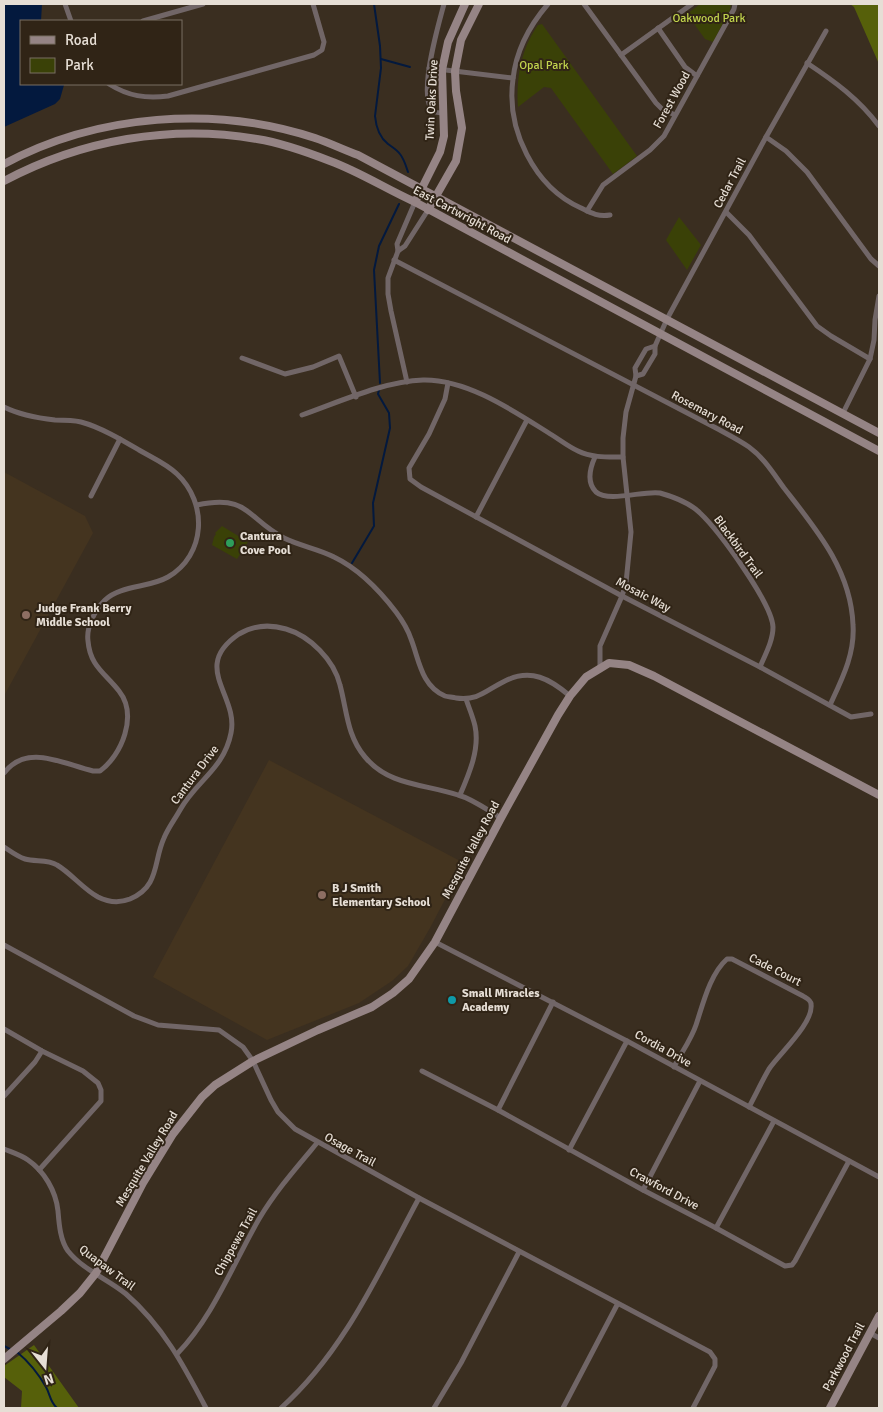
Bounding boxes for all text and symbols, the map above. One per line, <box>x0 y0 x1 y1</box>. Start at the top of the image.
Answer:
park label: Oakwood Park <box>673 11 745 26</box>
legend <box>20 20 182 85</box>
text: Road <box>65 31 97 49</box>
text: Park <box>65 56 94 74</box>
park label: Opal Park <box>519 58 569 73</box>
street label: Twin Oaks Drive <box>422 59 442 141</box>
street label: Forest Wood <box>650 69 694 131</box>
street label: Cedar Trail <box>710 155 750 211</box>
street label: East Cartwright Road <box>410 183 514 247</box>
street label: Rosemary Road <box>669 388 745 438</box>
street label: Blackbird Trail <box>710 513 766 582</box>
place label: Cantura Cove Pool <box>240 529 291 558</box>
marker: Cantura Cove Pool <box>224 537 236 549</box>
street label: Mosaic Way <box>613 574 673 616</box>
place label: Judge Frank Berry Middle School <box>36 601 131 630</box>
marker: Judge Frank Berry Middle School <box>20 609 32 621</box>
street label: Cantura Drive <box>168 742 222 808</box>
street label: Mesquite Valley Road <box>439 798 503 902</box>
place label: B J Smith Elementary School <box>332 881 431 910</box>
marker: B J Smith Elementary School <box>316 889 328 901</box>
street label: Cade Court <box>746 950 804 990</box>
place label: Small Miracles Academy <box>462 986 540 1015</box>
marker: Small Miracles Academy <box>446 994 458 1006</box>
street label: Cordia Drive <box>632 1027 694 1071</box>
street label: Mesquite Valley Road <box>113 1108 181 1210</box>
street label: Osage Trail <box>322 1130 379 1171</box>
street label: Crawford Drive <box>627 1164 701 1214</box>
street label: Chippewa Trail <box>211 1205 261 1279</box>
street label: Quapaw Trail <box>76 1242 138 1294</box>
street label: Parkwood Trail <box>820 1320 869 1394</box>
north arrow <box>20 1342 70 1392</box>
text: N <box>42 1369 56 1389</box>

